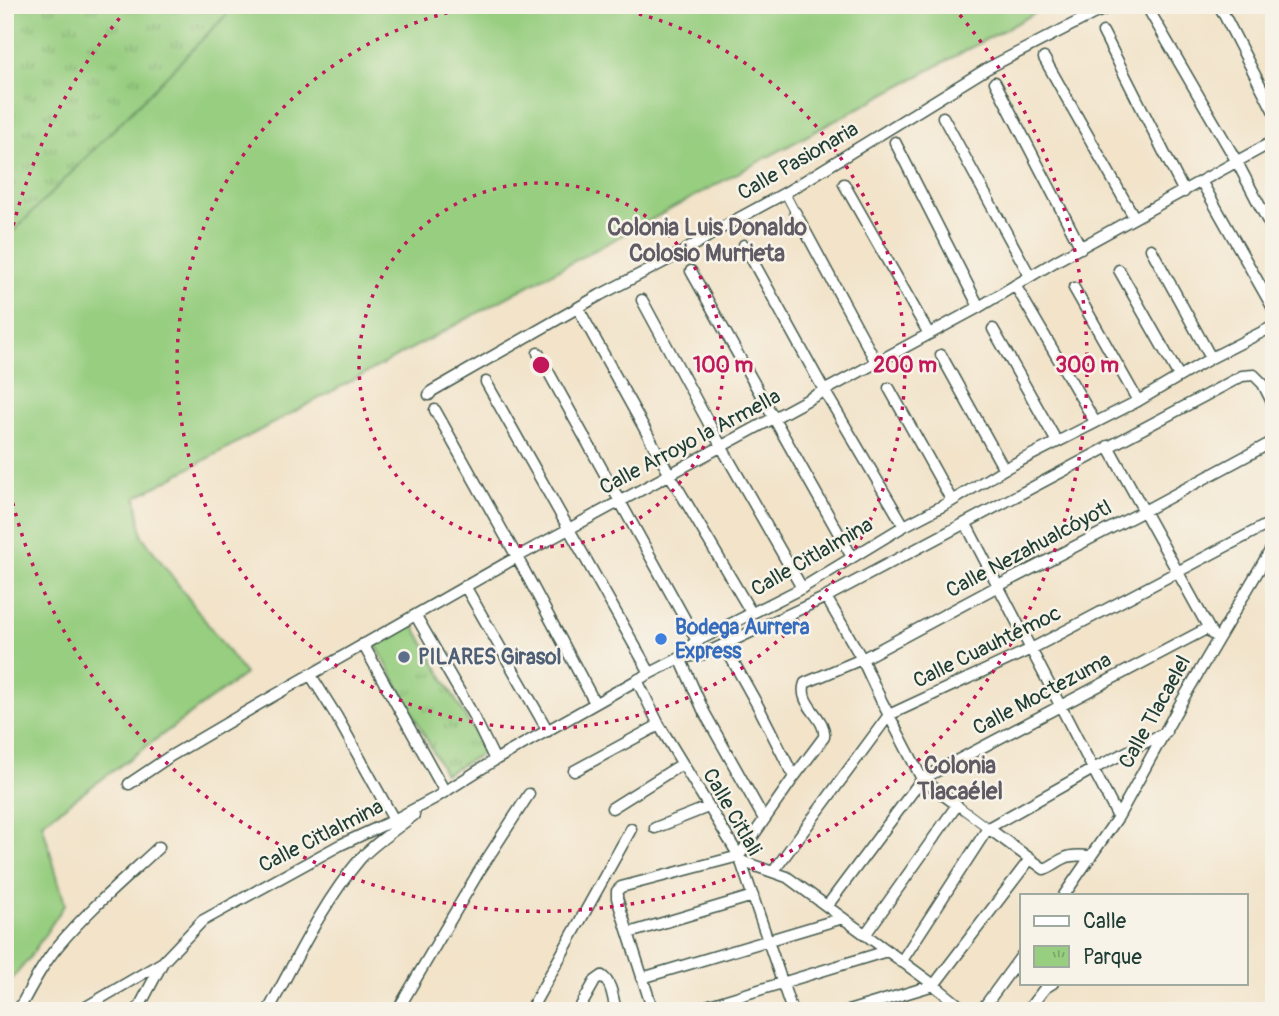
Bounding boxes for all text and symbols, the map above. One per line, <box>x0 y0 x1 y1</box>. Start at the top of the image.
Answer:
street label: Calle Pasionaria <box>733 116 863 206</box>
district label: Colonia Luis Donaldo Colosio Murrieta <box>607 213 808 268</box>
text: 100 m <box>693 352 753 379</box>
text: 200 m <box>873 352 937 379</box>
text: 300 m <box>1055 352 1119 379</box>
centre of rings <box>529 353 553 377</box>
street label: Calle Arroyo la Armella <box>595 383 785 501</box>
street label: Calle Nezahualcóyotl <box>941 494 1117 604</box>
street label: Calle Citlalmina <box>746 511 878 603</box>
street label: Calle Cuauhtémoc <box>909 600 1065 694</box>
place label: Bodega Aurrera Express <box>675 614 810 665</box>
marker: Bodega Aurrera Express <box>653 631 669 647</box>
place label: PILARES Girasol <box>418 644 561 671</box>
street label: Calle Moctezuma <box>968 646 1116 742</box>
marker: PILARES Girasol <box>396 649 412 665</box>
street label: Calle Tlacaelel <box>1113 651 1197 773</box>
district label: Colonia Tlacaélel <box>916 751 1003 806</box>
street label: Calle Citlali <box>696 764 768 861</box>
street label: Calle Citlalmina <box>254 793 388 879</box>
legend <box>1020 894 1248 984</box>
text: Calle <box>1083 908 1127 935</box>
text: Parque <box>1083 944 1142 971</box>

